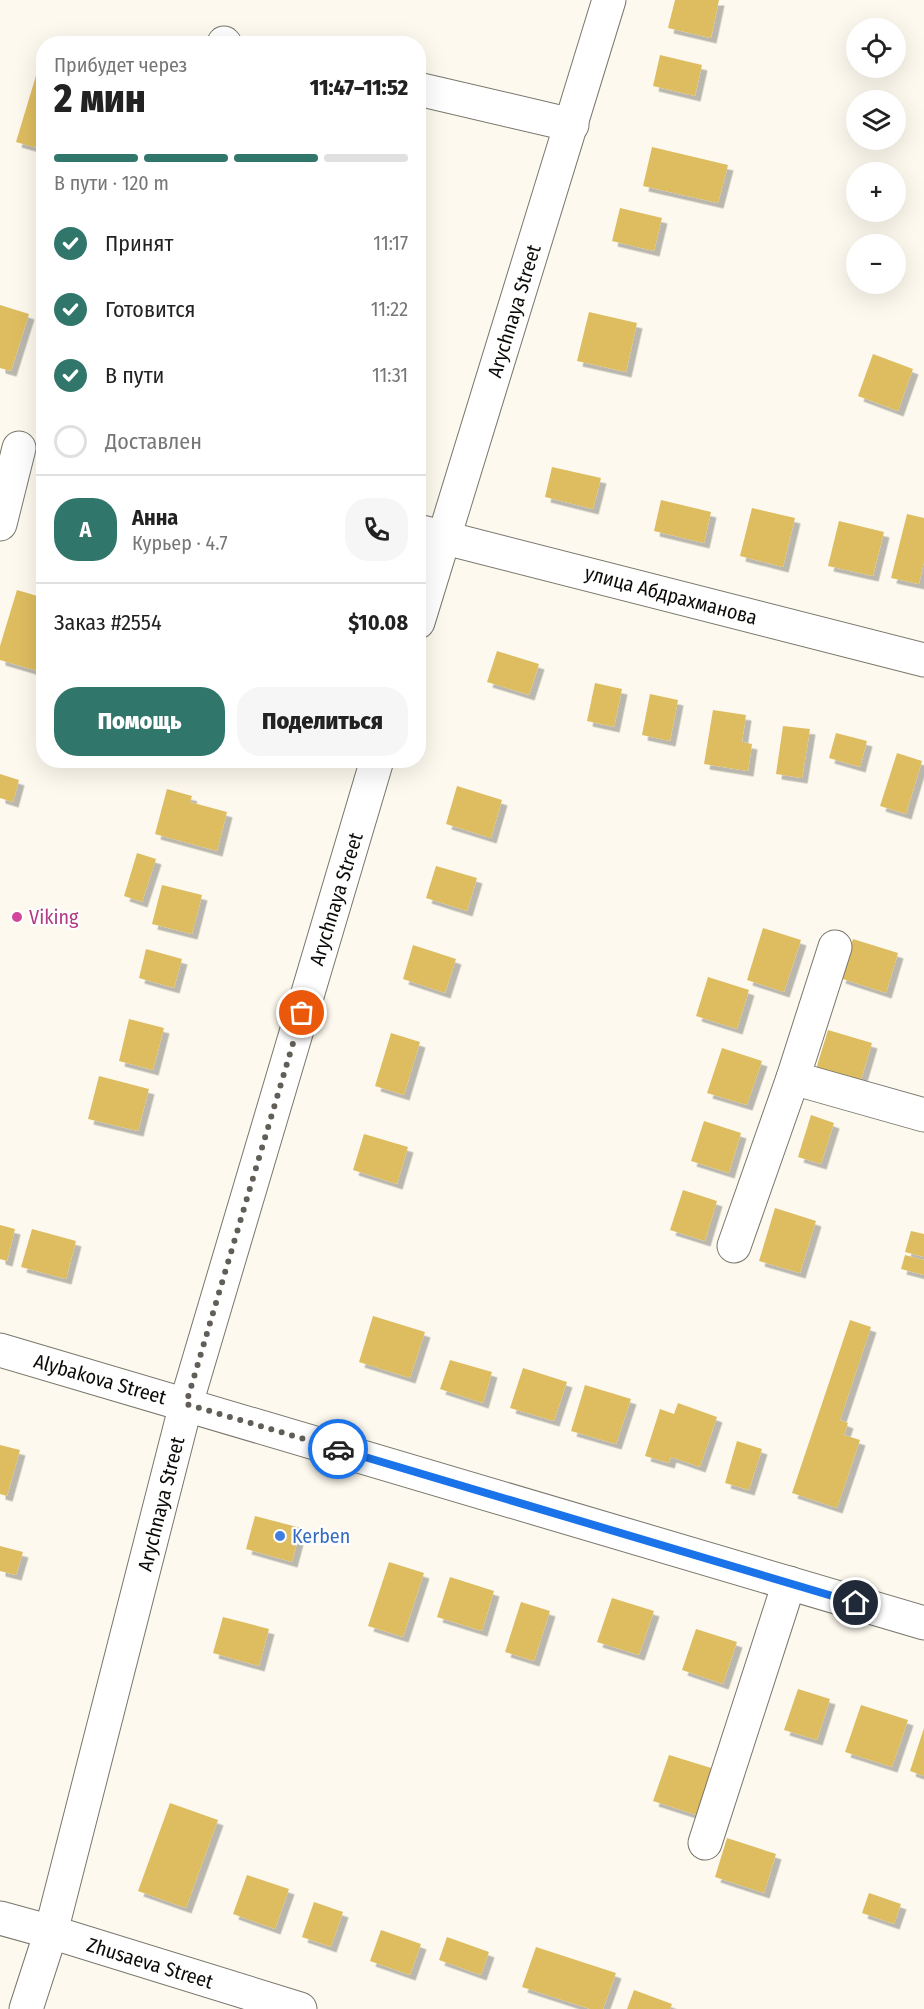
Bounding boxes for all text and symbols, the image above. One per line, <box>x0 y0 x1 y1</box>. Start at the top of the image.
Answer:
map controls <box>846 18 906 294</box>
button: locate <box>846 18 906 78</box>
text: Прибудет через <box>54 53 187 77</box>
text: 11:47–11:52 <box>310 74 408 101</box>
text: 2 мин <box>54 76 146 122</box>
button: layers <box>846 90 906 150</box>
button: + <box>846 162 906 222</box>
text: В пути · 120 m <box>54 171 169 195</box>
icon: check <box>54 227 87 260</box>
text: Принят <box>105 230 173 257</box>
text: 11:17 <box>373 231 408 255</box>
button: − <box>846 234 906 294</box>
street label: Arychnaya Street <box>482 241 546 380</box>
icon: check <box>54 293 87 326</box>
text: Готовится <box>105 296 196 323</box>
text: 11:22 <box>371 297 408 321</box>
icon: check <box>54 359 87 392</box>
text: В пути <box>105 362 164 389</box>
text: 11:31 <box>372 363 408 387</box>
text: Доставлен <box>105 428 202 455</box>
button: phone <box>345 498 408 561</box>
text: Анна <box>132 504 178 531</box>
text: А <box>80 516 91 543</box>
text: Курьер · 4.7 <box>132 531 228 555</box>
street label: улица Абдрахманова <box>582 560 760 630</box>
text: Заказ #2554 <box>54 609 162 636</box>
text: $10.08 <box>348 609 408 636</box>
button: Помощь <box>54 687 225 756</box>
button: Поделиться <box>237 687 408 756</box>
street label: Arychnaya Street <box>304 829 368 968</box>
place label: Viking <box>29 905 79 929</box>
marker: Viking <box>10 910 24 924</box>
pin <box>276 987 327 1038</box>
icon: bag <box>285 996 318 1029</box>
street label: Alybakova Street <box>31 1349 169 1409</box>
courier <box>308 1419 368 1479</box>
icon: car <box>322 1433 355 1466</box>
street label: Arychnaya Street <box>133 1434 189 1574</box>
place label: Kerben <box>292 1524 350 1548</box>
marker: Kerben <box>273 1529 287 1543</box>
pin <box>830 1577 881 1628</box>
icon: home <box>839 1586 872 1619</box>
street label: Zhusaeva Street <box>84 1932 216 1994</box>

